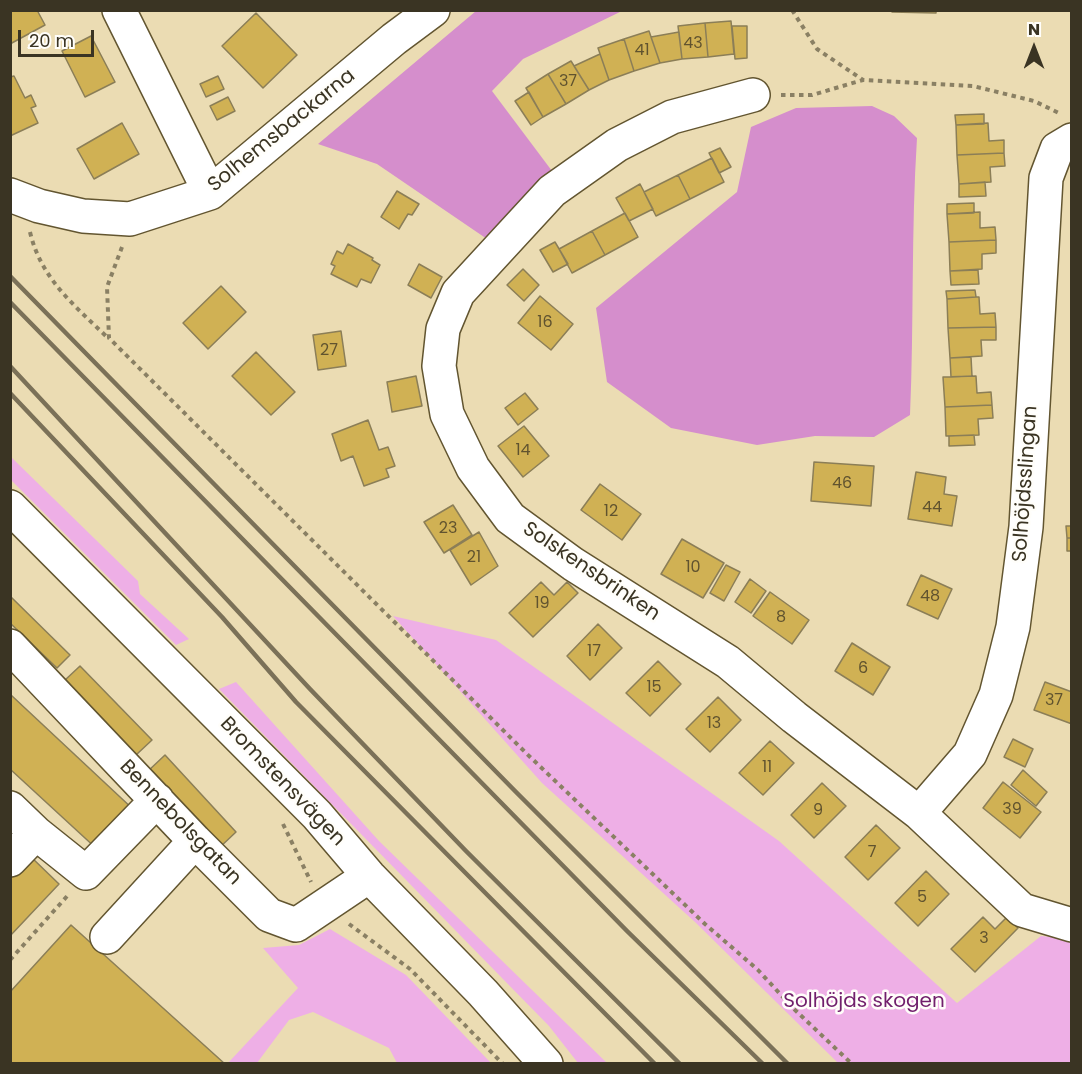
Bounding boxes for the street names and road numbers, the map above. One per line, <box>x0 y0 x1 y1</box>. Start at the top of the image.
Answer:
street label: Solhemsbackarna <box>204 64 360 198</box>
street label: Solhöjdsslingan <box>1009 405 1043 563</box>
street label: Solskensbrinken <box>518 517 664 627</box>
street label: Bromstensvägen <box>214 713 350 851</box>
street label: Bennebolsgatan <box>114 755 246 891</box>

